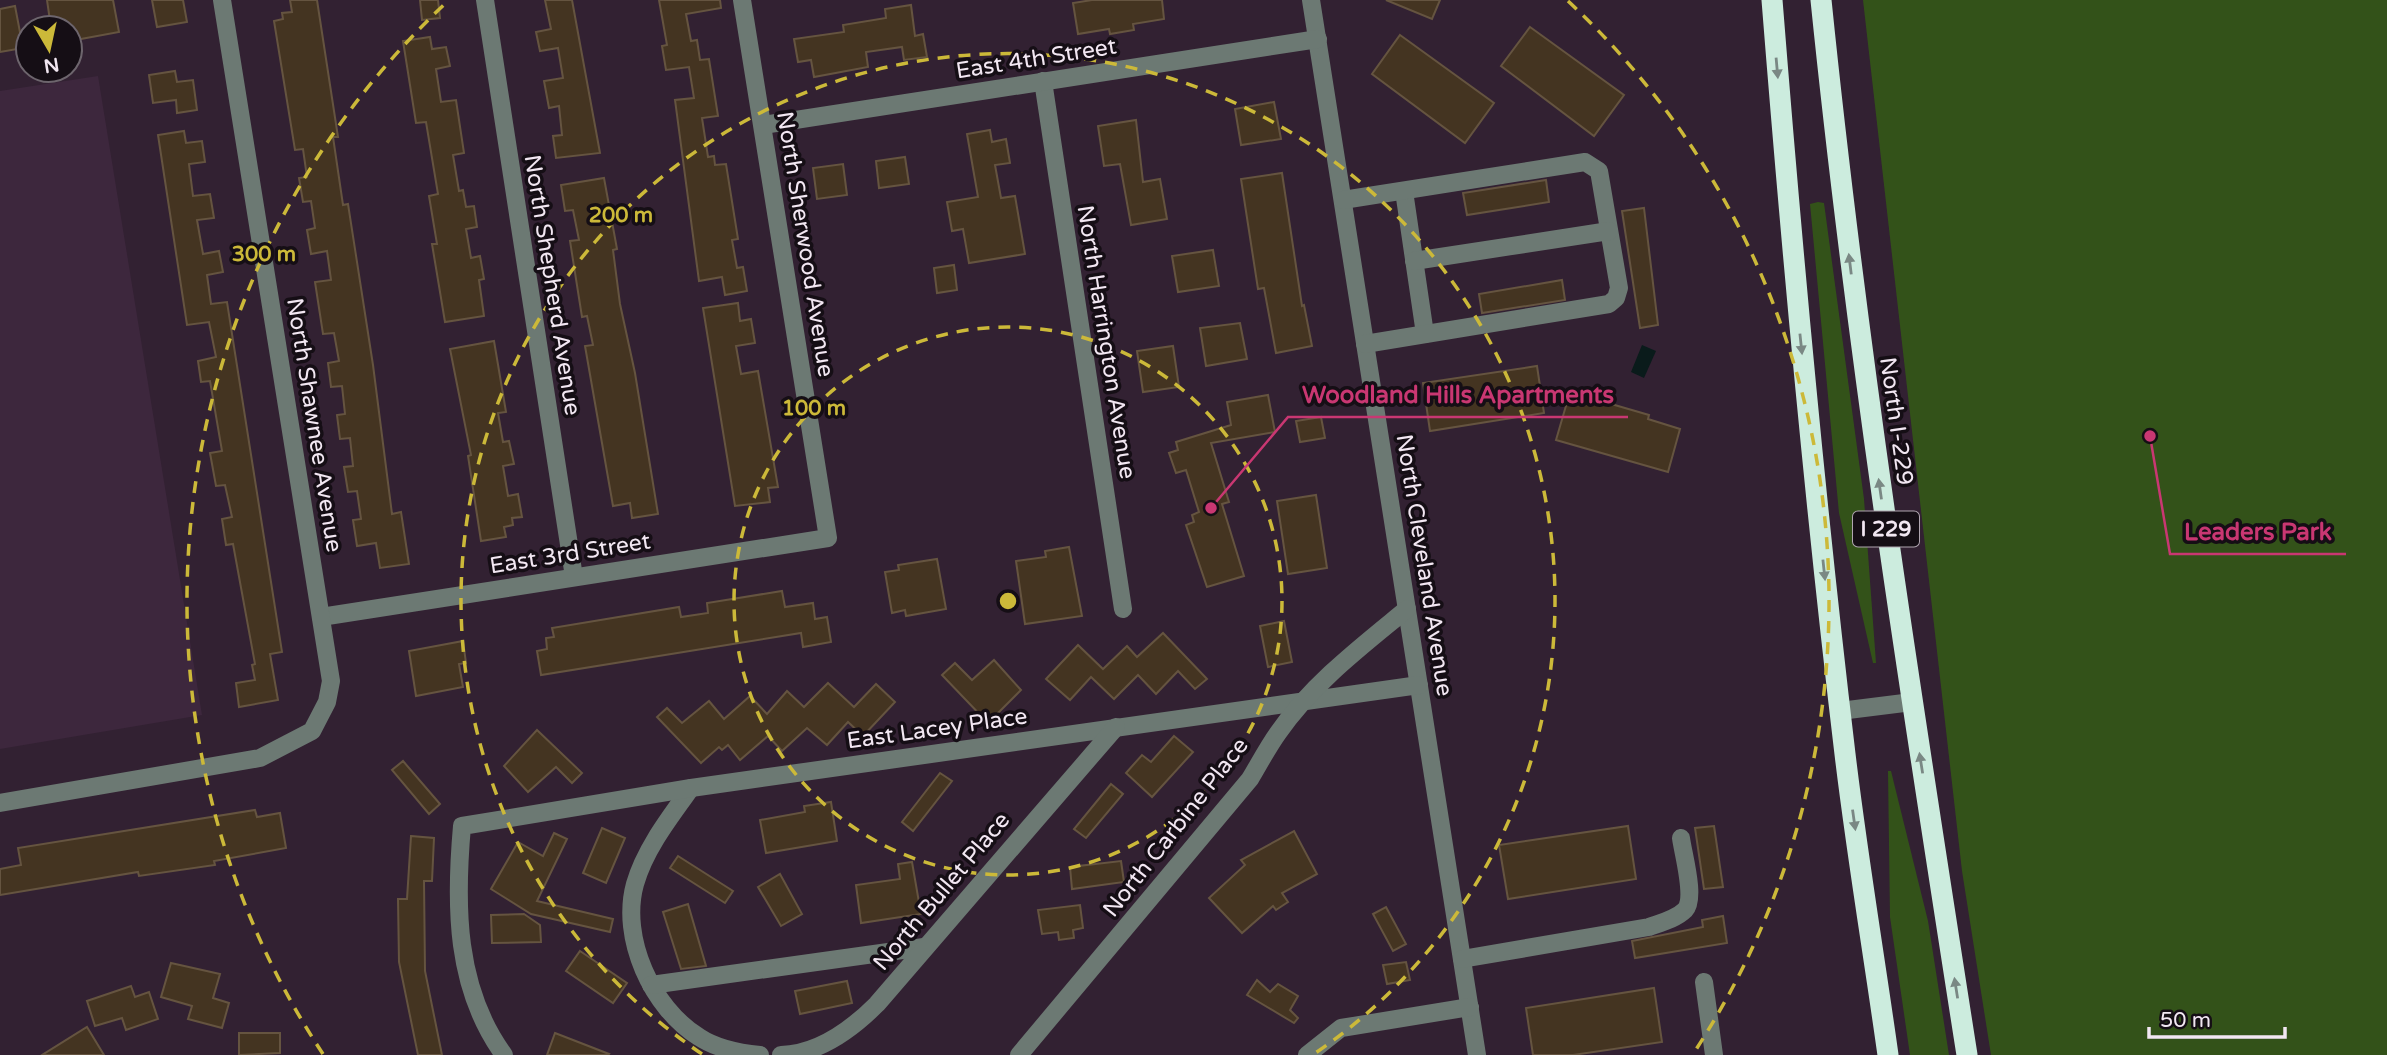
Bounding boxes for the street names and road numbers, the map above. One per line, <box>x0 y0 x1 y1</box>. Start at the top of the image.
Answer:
street label: East 4th Street <box>954 32 1119 85</box>
street label: North Sherwood Avenue <box>770 109 840 379</box>
street label: North Shepherd Avenue <box>518 153 586 417</box>
street label: North Harrington Avenue <box>1071 203 1141 481</box>
street label: North Shawnee Avenue <box>280 296 348 554</box>
street label: North I-229 <box>1873 355 1919 487</box>
street label: North Cleveland Avenue <box>1389 432 1459 698</box>
road number: I 229 <box>1853 512 1919 546</box>
street label: East 3rd Street <box>488 527 653 581</box>
street label: East Lacey Place <box>845 702 1029 756</box>
street label: North Carbine Place <box>1097 732 1254 923</box>
street label: North Bullet Place <box>867 807 1016 976</box>

